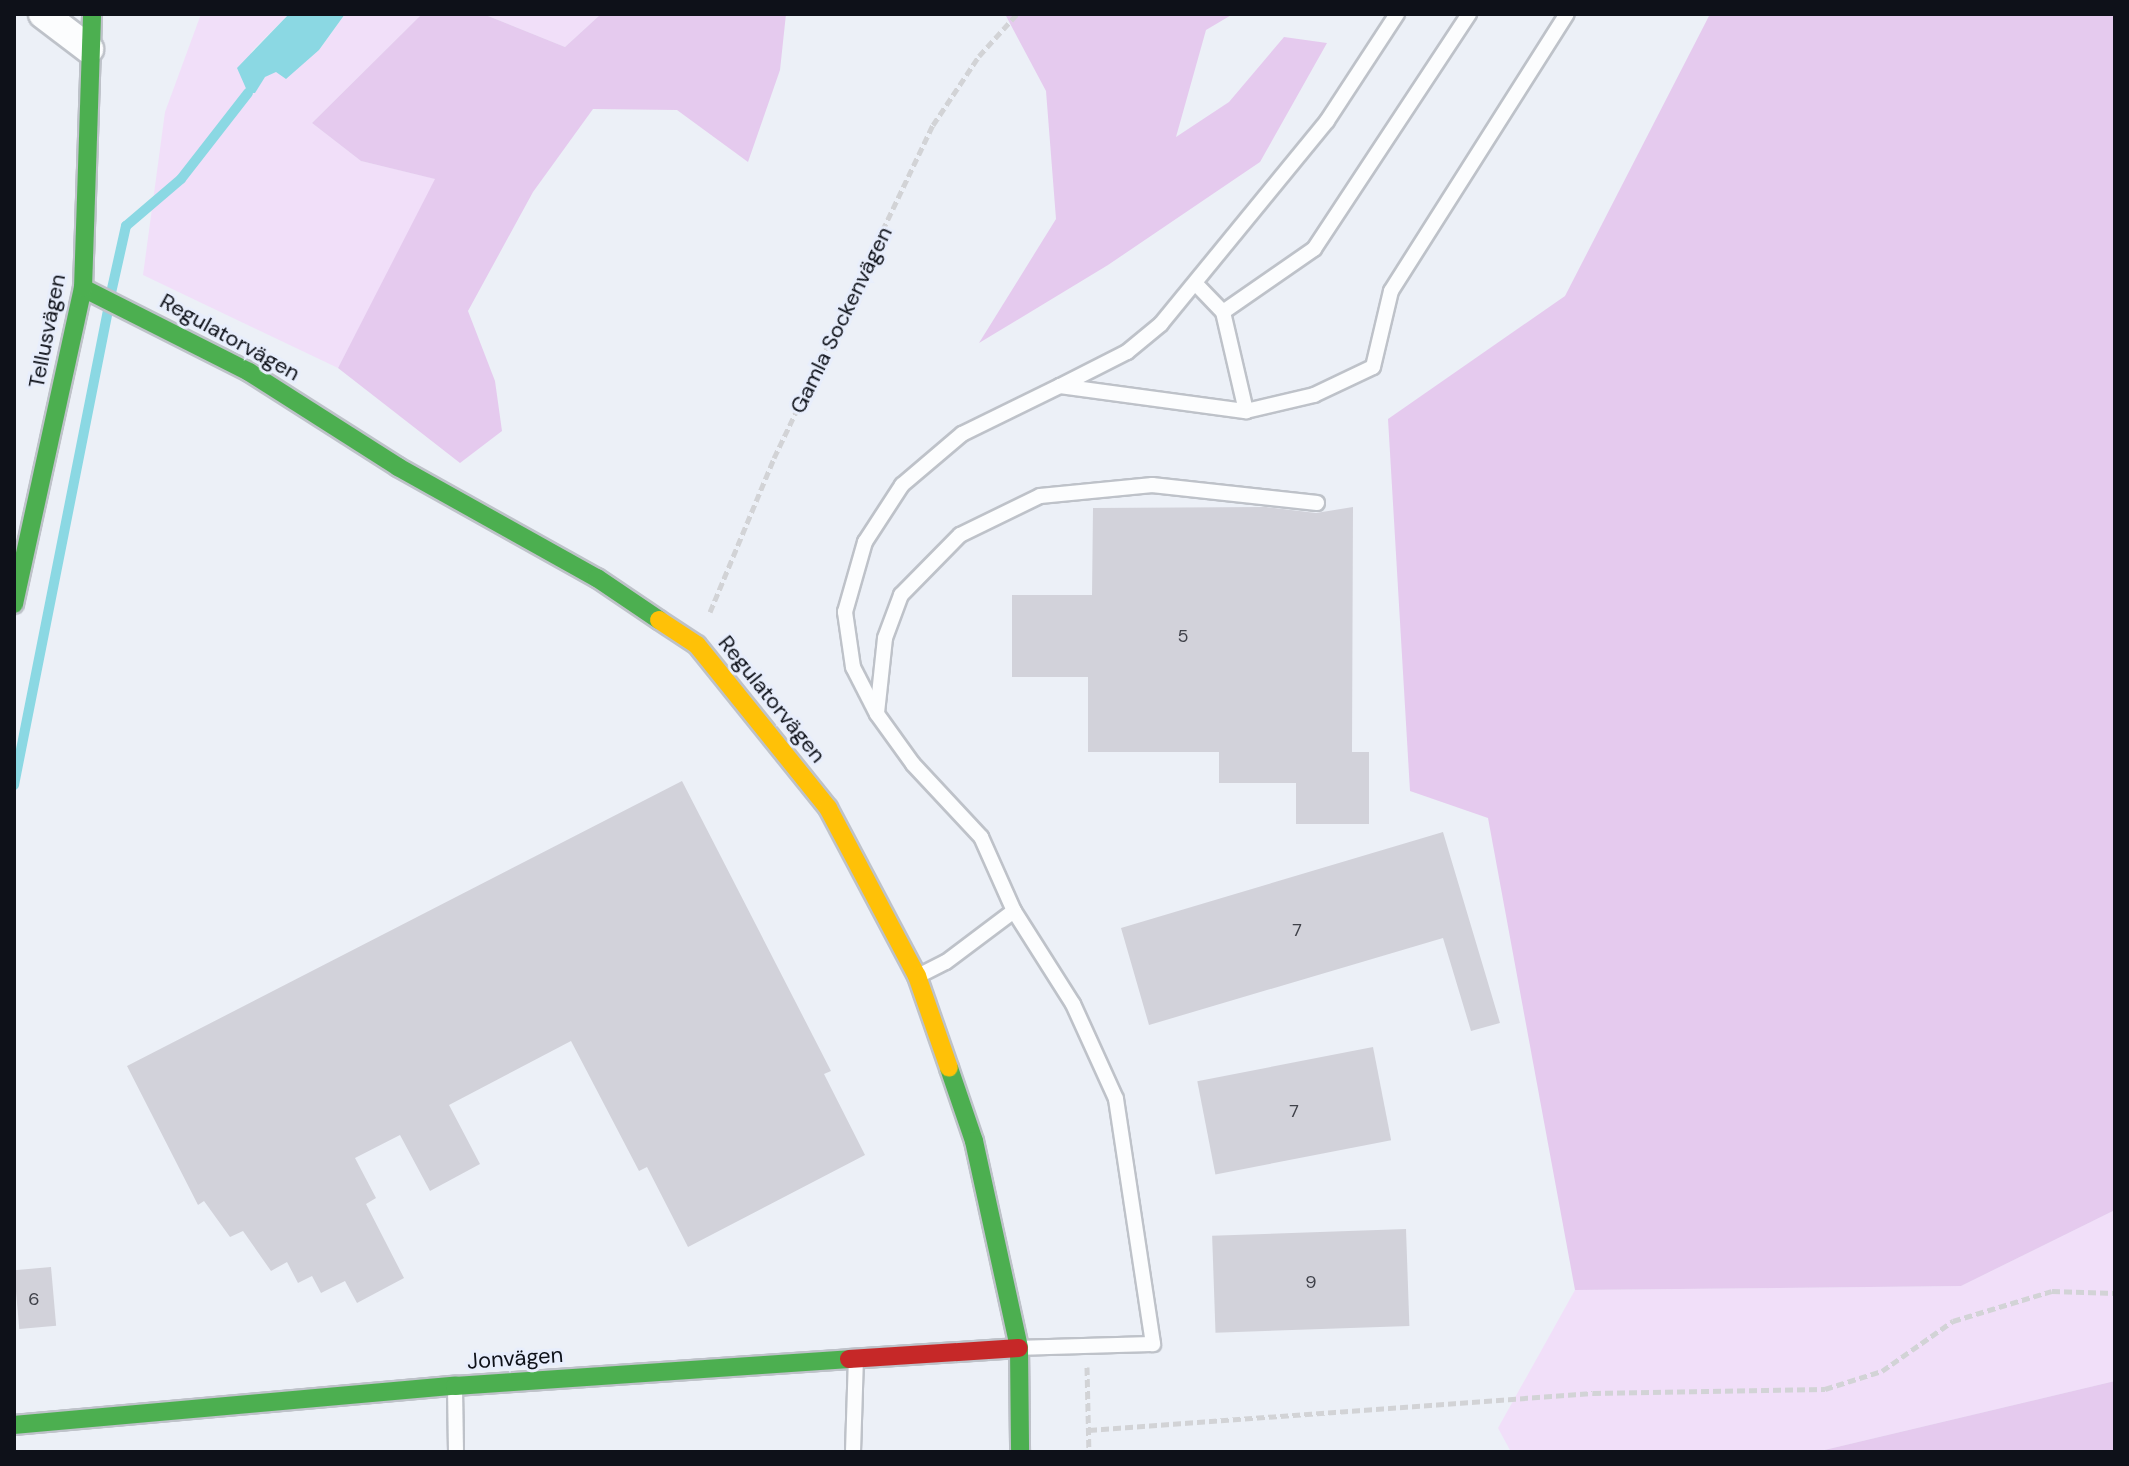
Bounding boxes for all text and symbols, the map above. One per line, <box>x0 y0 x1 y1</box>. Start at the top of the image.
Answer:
street label: Gamla Sockenvägen <box>784 222 898 418</box>
street label: Tellusvägen <box>23 272 71 390</box>
street label: Regulatorvägen <box>155 288 305 386</box>
house number: 5 <box>1178 625 1188 647</box>
street label: Regulatorvägen <box>713 630 831 768</box>
house number: 7 <box>1292 919 1302 941</box>
house number: 7 <box>1289 1100 1299 1122</box>
house number: 9 <box>1305 1271 1317 1293</box>
house number: 6 <box>28 1288 40 1310</box>
street label: Jonvägen <box>466 1341 564 1375</box>

